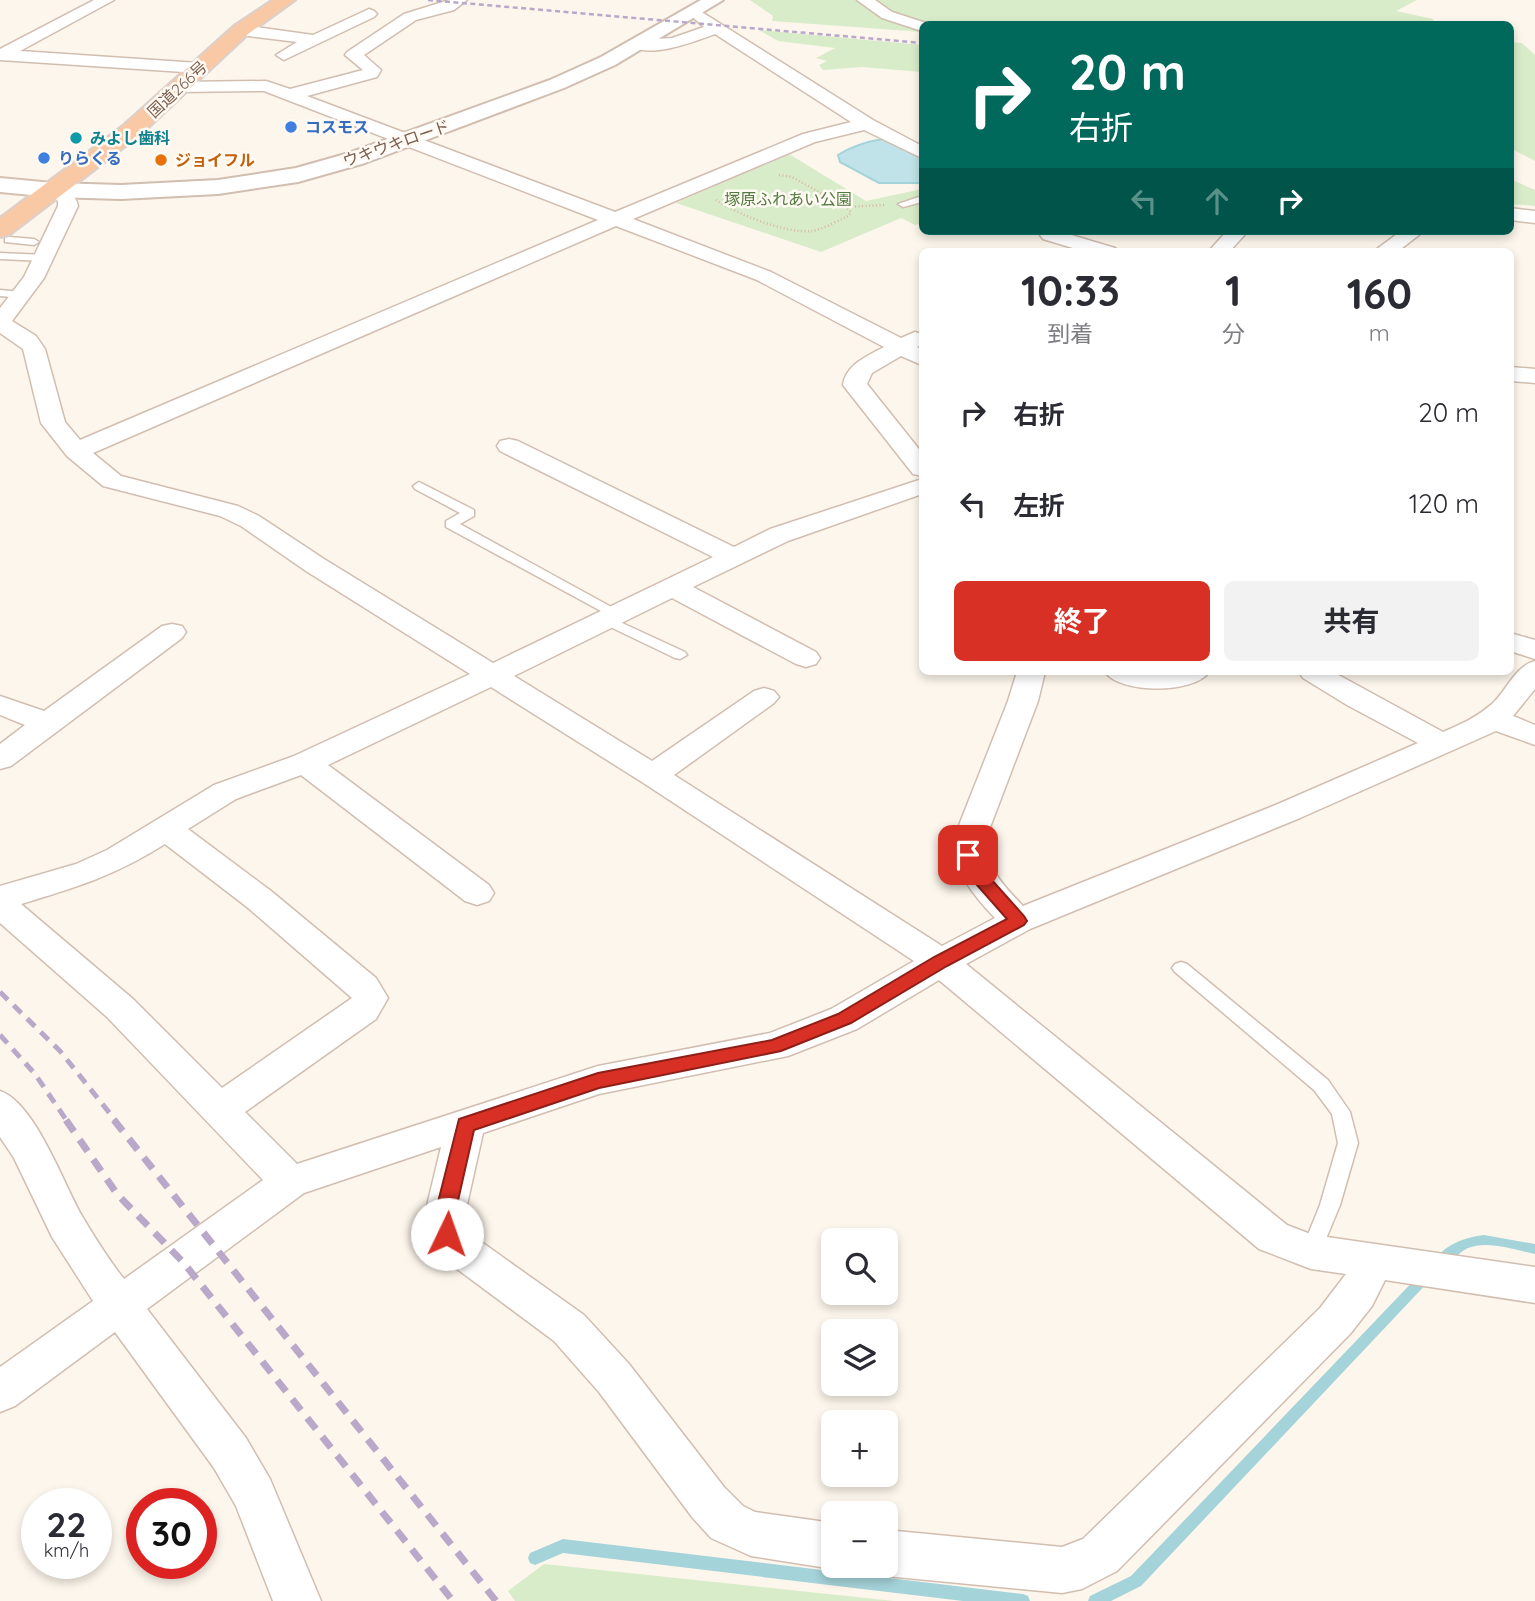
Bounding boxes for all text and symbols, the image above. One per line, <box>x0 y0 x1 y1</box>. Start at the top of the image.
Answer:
text: 20 m <box>1069 41 1186 102</box>
icon: right <box>954 49 1045 140</box>
street label: 国道266号 <box>143 56 211 122</box>
text: 右折 <box>1069 107 1133 147</box>
street label: ウキウキロード <box>340 115 452 171</box>
place label: コスモス <box>305 117 369 137</box>
marker: コスモス <box>283 119 299 135</box>
place label: みよし歯科 <box>90 128 170 148</box>
marker: みよし歯科 <box>68 130 84 146</box>
place label: りらくる <box>58 148 122 168</box>
marker: りらくる <box>36 150 52 166</box>
place label: ジョイフル <box>175 150 255 170</box>
marker: ジョイフル <box>153 152 169 168</box>
icon: left <box>1125 182 1163 220</box>
icon: ahead <box>1198 182 1236 220</box>
icon: right <box>1271 182 1309 220</box>
park label: 塚原ふれあい公園 <box>724 189 852 209</box>
text: 10:33 <box>1021 264 1120 317</box>
text: 1 <box>1225 264 1241 317</box>
text: 160 <box>1347 267 1412 320</box>
text: m <box>1369 318 1390 347</box>
text: 到着 <box>1047 319 1093 348</box>
text: 分 <box>1222 319 1245 348</box>
icon: right <box>954 394 992 432</box>
text: 20 m <box>1418 396 1479 429</box>
text: 右折 <box>1013 398 1065 431</box>
icon: left <box>954 485 992 523</box>
text: 120 m <box>1409 487 1479 520</box>
text: 左折 <box>1013 489 1065 522</box>
button: 終了 <box>954 581 1210 661</box>
button: 共有 <box>1224 581 1479 661</box>
pin <box>938 825 998 885</box>
icon: arrive <box>949 836 987 874</box>
position arrow <box>410 1197 484 1271</box>
map controls <box>821 1228 898 1578</box>
button: search <box>821 1228 898 1305</box>
button: layers <box>821 1319 898 1396</box>
button: + <box>821 1410 898 1487</box>
speed limit sign: 30 <box>126 1488 217 1579</box>
button: − <box>821 1501 898 1578</box>
text: 22 <box>47 1502 86 1546</box>
text: km/h <box>44 1539 89 1562</box>

